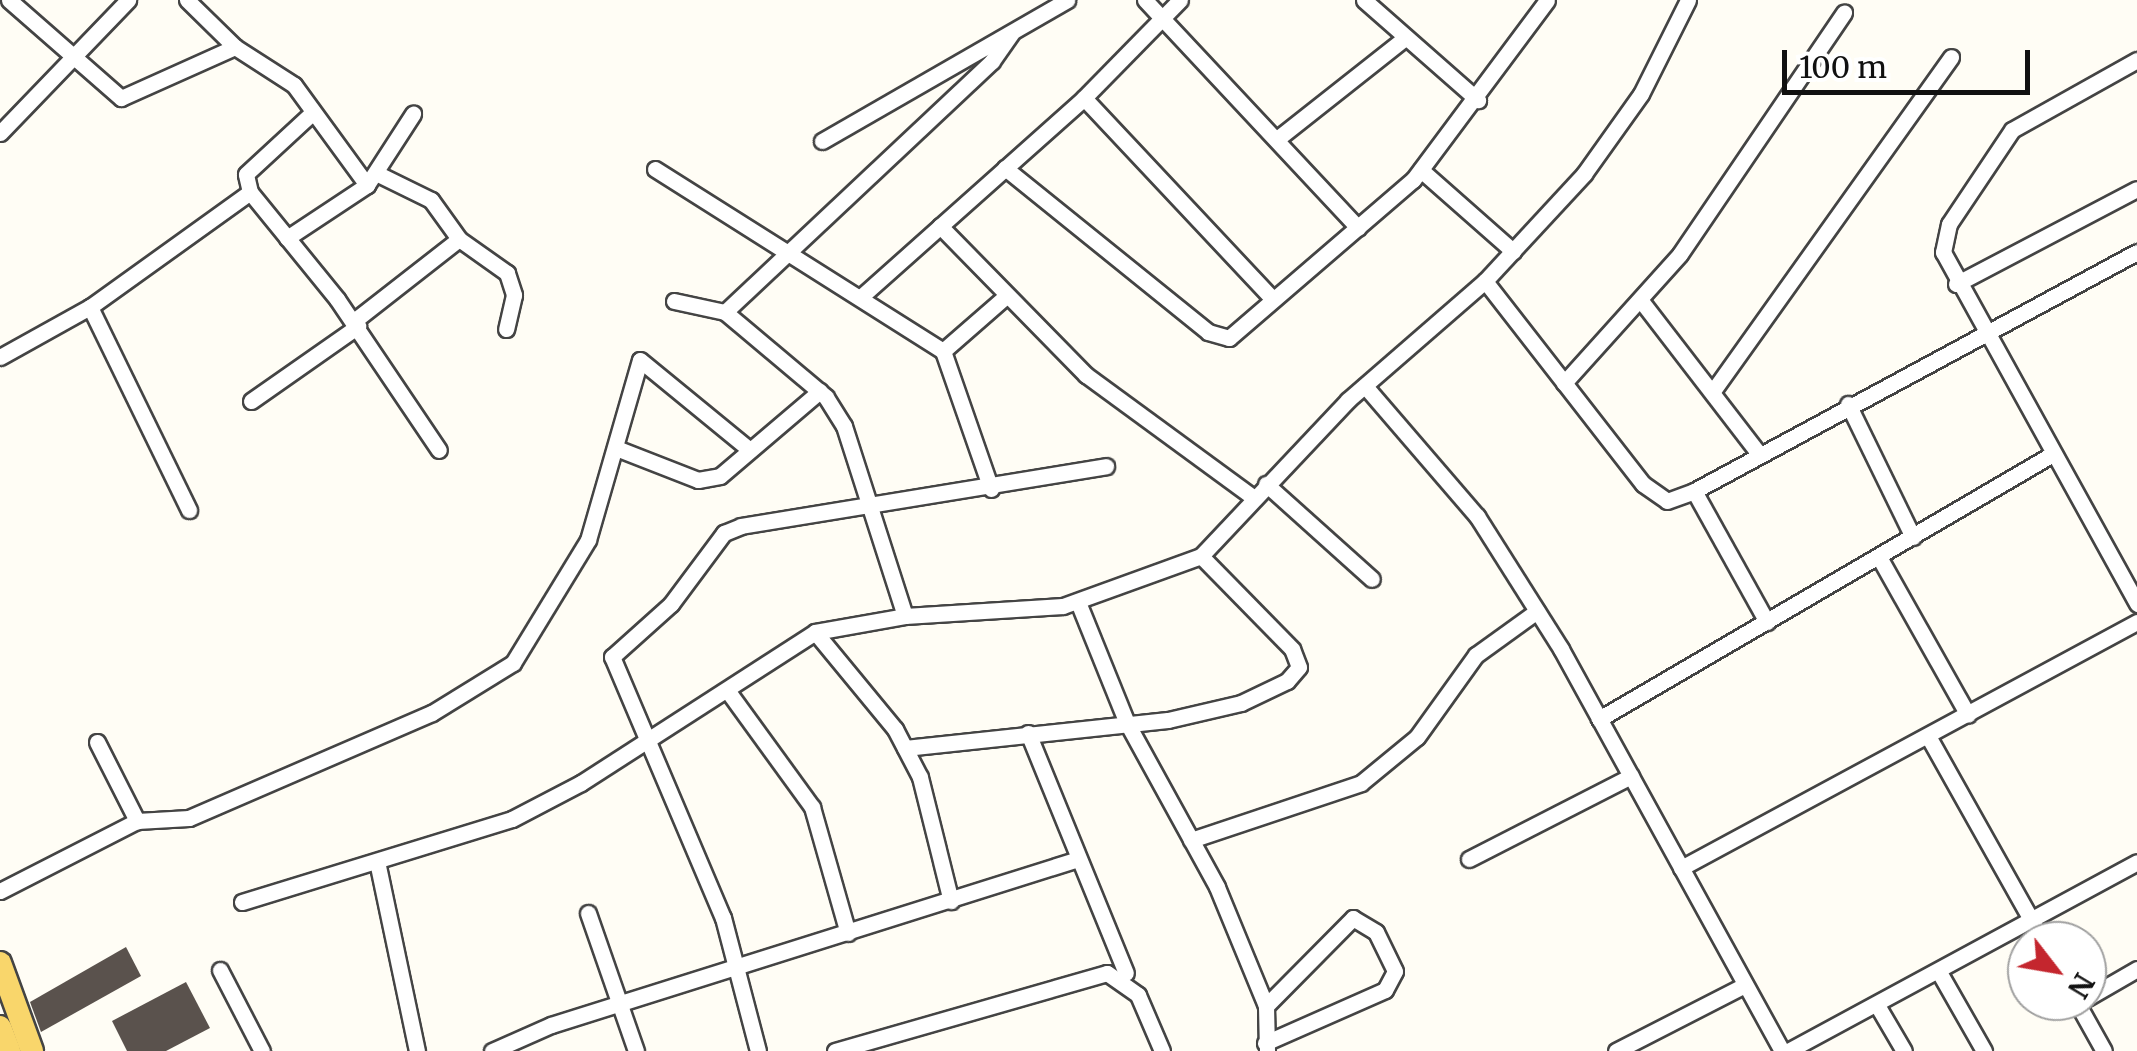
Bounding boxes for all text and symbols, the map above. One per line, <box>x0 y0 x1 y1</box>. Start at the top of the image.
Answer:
scale bar <box>1787 30 2034 92</box>
text: 100 m <box>1799 48 1887 86</box>
north arrow <box>2007 921 2107 1021</box>
text: N <box>2060 967 2102 1004</box>

